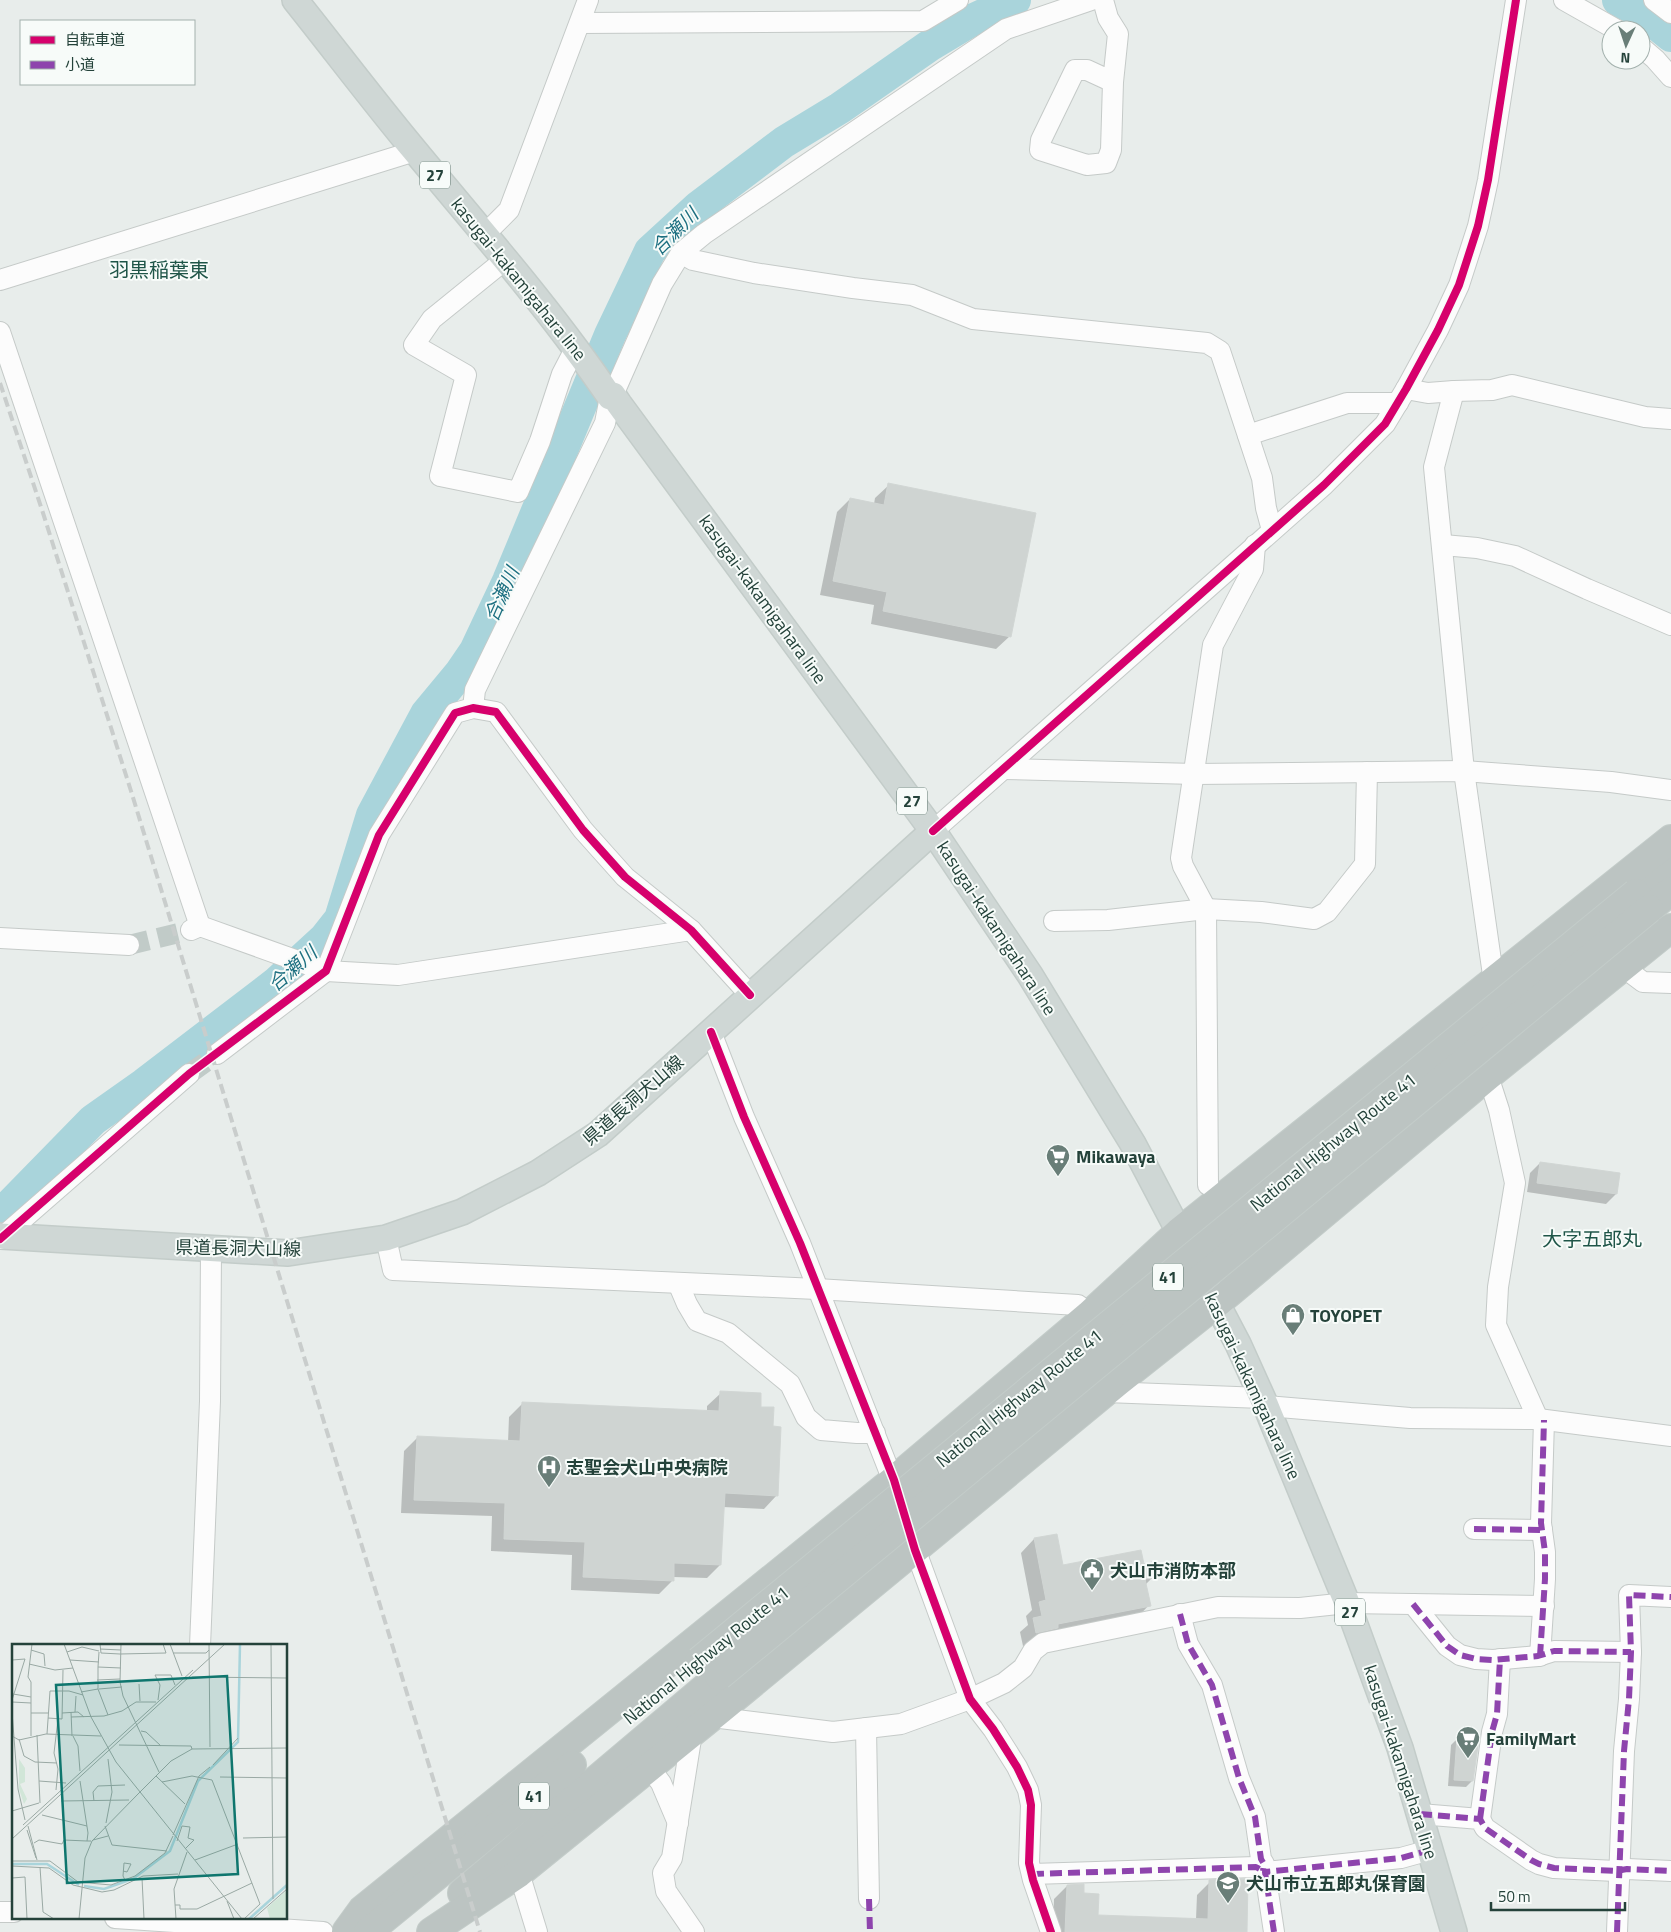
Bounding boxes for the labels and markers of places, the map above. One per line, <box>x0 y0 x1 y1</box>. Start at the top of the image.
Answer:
supermarket icon: Mikawaya <box>1045 1143 1071 1177</box>
place label: Mikawaya <box>1076 1143 1156 1170</box>
shop icon: TOYOPET <box>1280 1302 1306 1336</box>
place label: TOYOPET <box>1310 1302 1382 1329</box>
hospital icon: 志聖会犬山中央病院 <box>536 1454 562 1488</box>
place label: 志聖会犬山中央病院 <box>566 1454 728 1481</box>
public building icon: 犬山市消防本部 <box>1079 1557 1105 1591</box>
place label: 犬山市消防本部 <box>1110 1557 1236 1584</box>
supermarket icon: FamilyMart <box>1455 1725 1481 1759</box>
place label: FamilyMart <box>1486 1725 1576 1752</box>
school or university icon: 犬山市立五郎丸保育園 <box>1215 1870 1241 1904</box>
place label: 犬山市立五郎丸保育園 <box>1246 1870 1426 1897</box>

